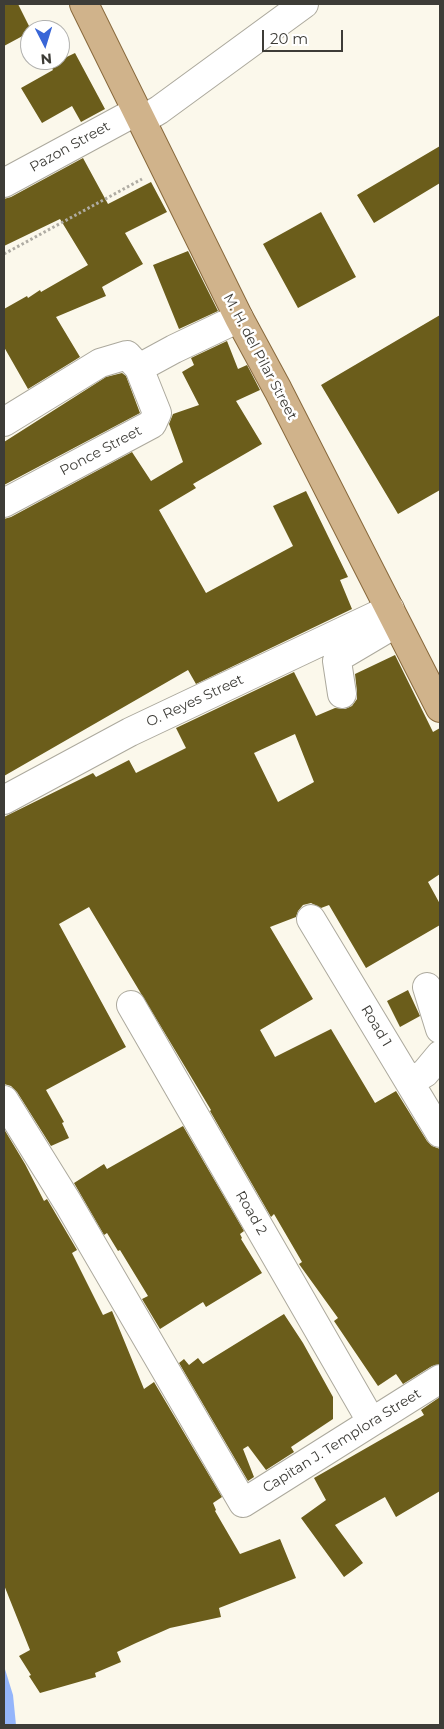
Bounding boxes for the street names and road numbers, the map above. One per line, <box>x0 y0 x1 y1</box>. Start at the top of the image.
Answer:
street label: Pazon Street <box>27 118 113 176</box>
street label: M. H. del Pilar Street <box>220 291 300 423</box>
street label: Ponce Street <box>57 422 145 480</box>
street label: O. Reyes Street <box>144 671 246 731</box>
street label: Road 1 <box>357 1002 395 1050</box>
street label: Road 2 <box>232 1188 270 1238</box>
street label: Capitan J. Templora Street <box>260 1385 424 1497</box>

